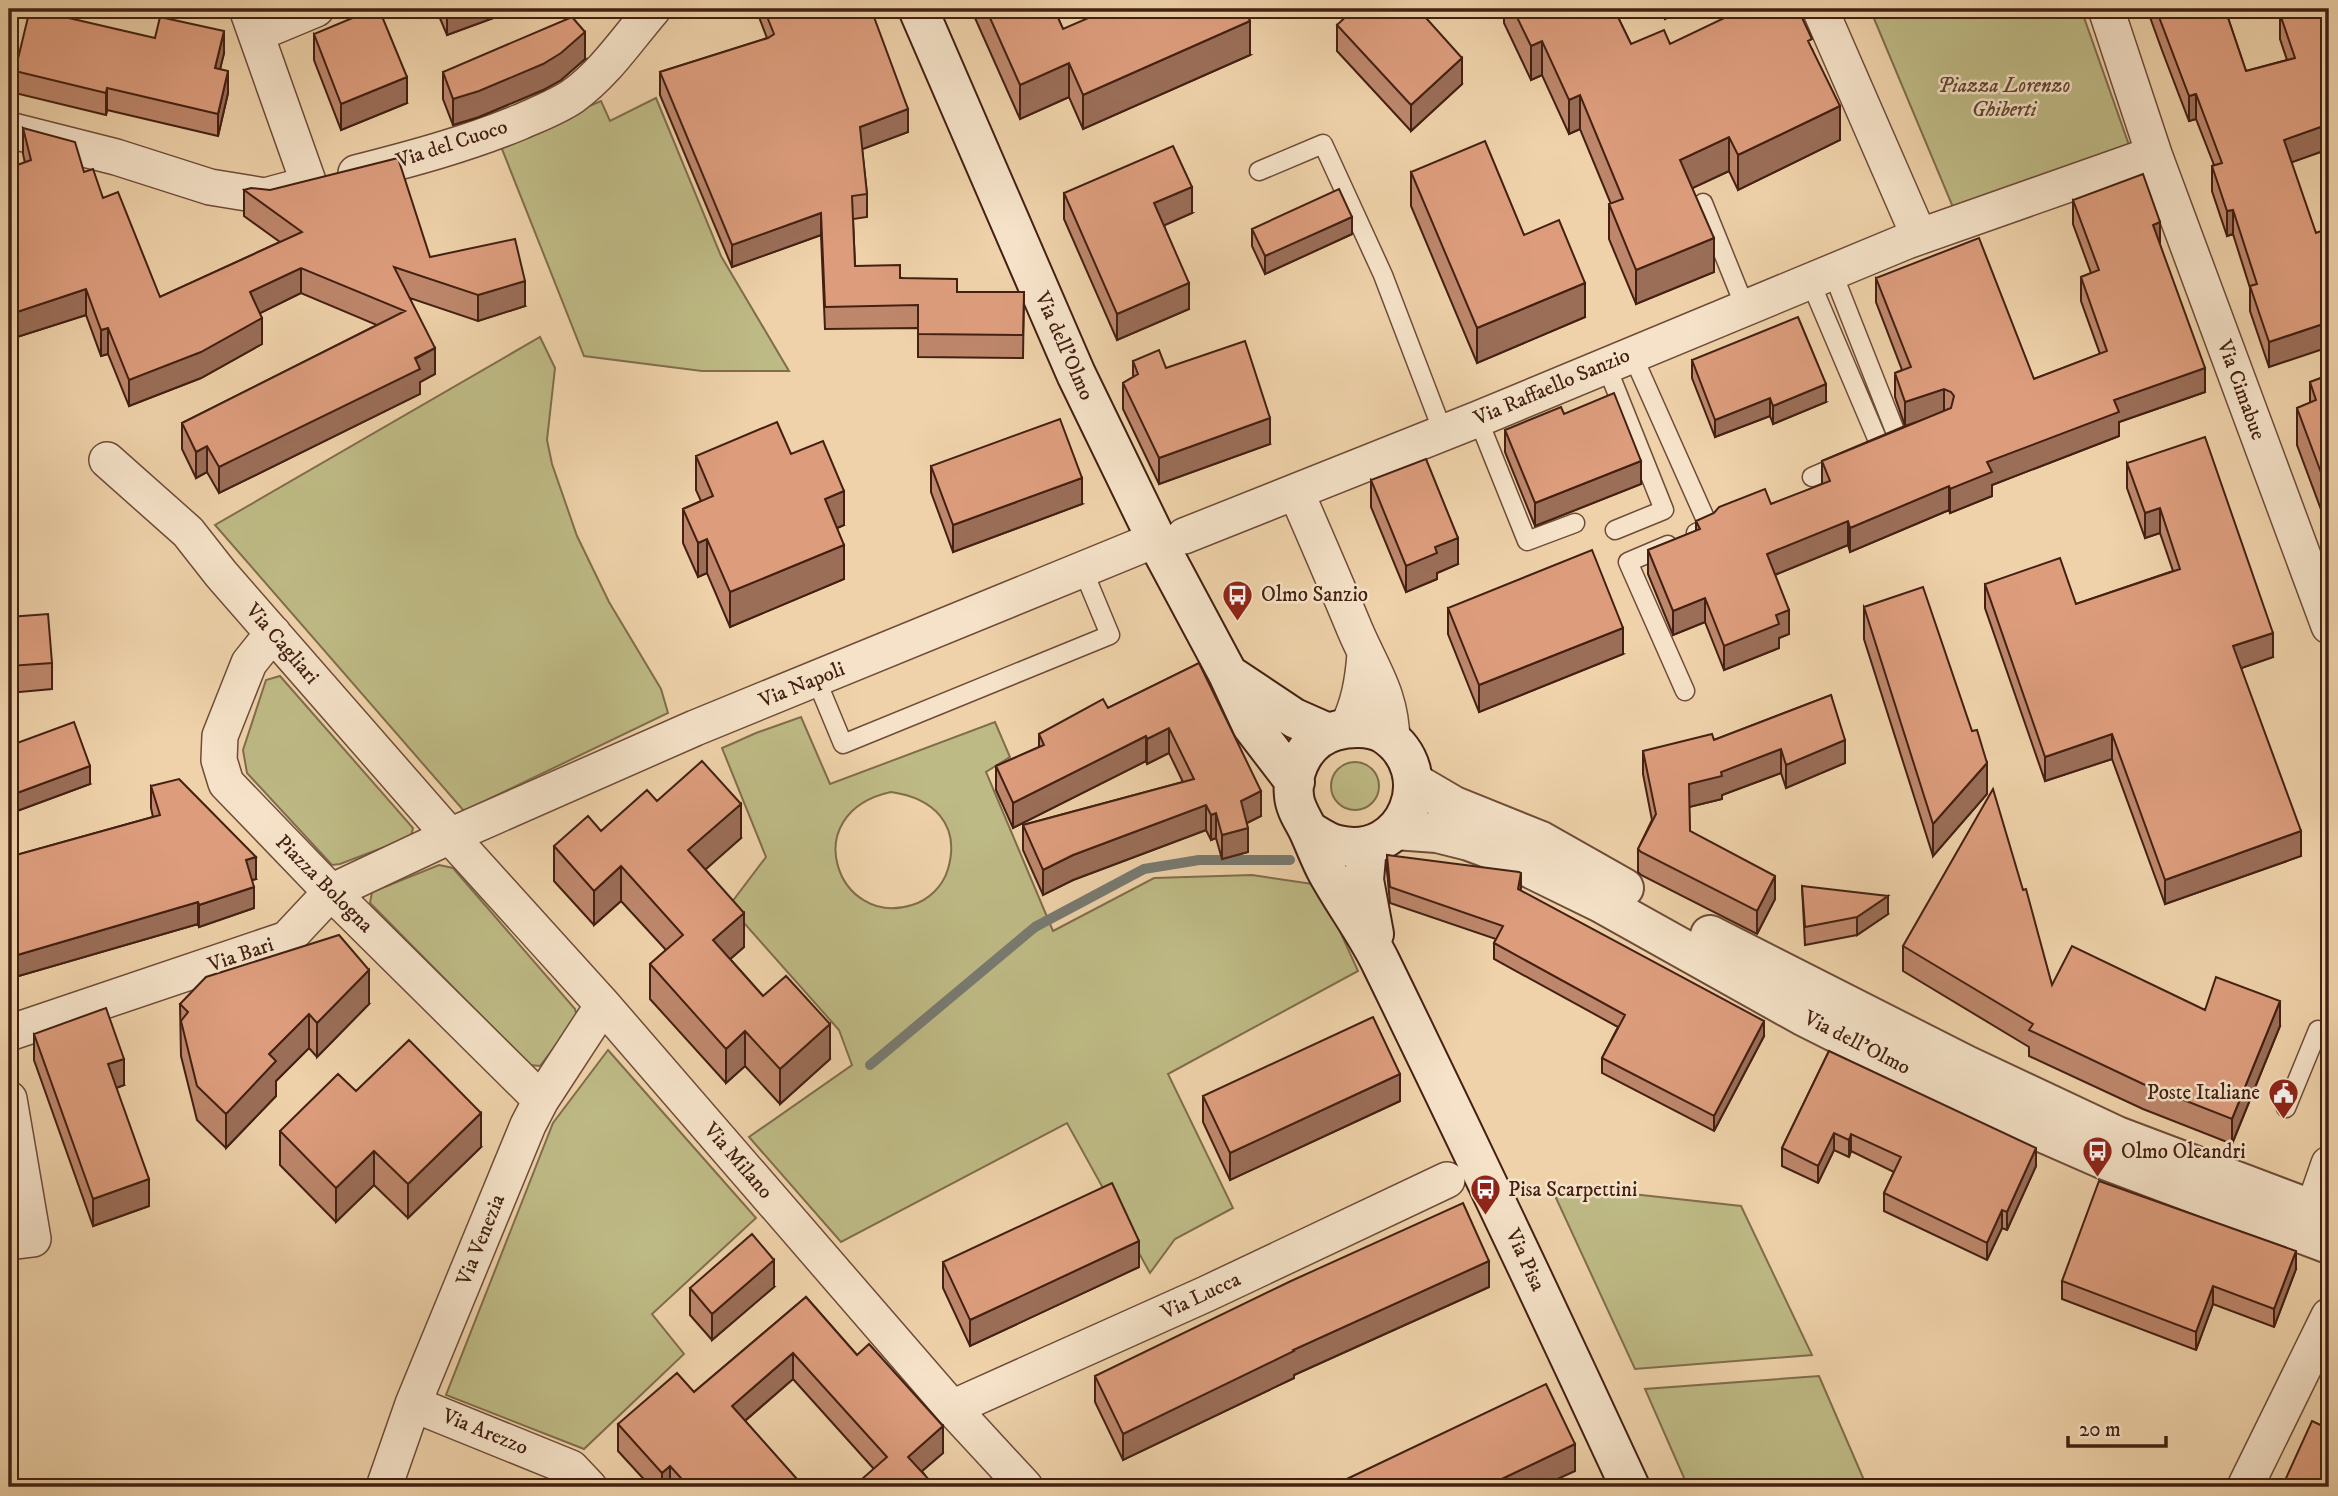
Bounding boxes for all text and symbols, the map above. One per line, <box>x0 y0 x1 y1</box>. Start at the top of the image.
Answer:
park label: Piazza Lorenzo Ghiberti <box>1938 73 2071 123</box>
street label: Via del Cuoco <box>392 114 511 175</box>
street label: Via dell'Olmo <box>1028 287 1099 404</box>
street label: Via Cimabue <box>2211 335 2271 444</box>
street label: Via Raffaello Sanzio <box>1469 342 1634 432</box>
bus stop icon: Olmo Sanzio <box>1221 578 1255 622</box>
place label: Olmo Sanzio <box>1261 582 1368 608</box>
street label: Via Cagliari <box>239 597 324 690</box>
street label: Via Napoli <box>754 656 849 714</box>
street label: Piazza Bologna <box>269 829 379 939</box>
street label: Via Bari <box>204 932 277 979</box>
street label: Via dell'Olmo <box>1798 1005 1915 1081</box>
public building icon: Poste Italiane <box>2266 1076 2300 1120</box>
place label: Poste Italiane <box>2147 1080 2260 1106</box>
street label: Via Milano <box>697 1117 778 1205</box>
bus stop icon: Olmo Oleandri <box>2081 1135 2115 1179</box>
place label: Olmo Oleandri <box>2121 1139 2246 1165</box>
bus stop icon: Pisa Scarpettini <box>1468 1173 1502 1217</box>
place label: Pisa Scarpettini <box>1508 1177 1637 1203</box>
street label: Via Venezia <box>451 1191 511 1290</box>
street label: Via Pisa <box>1499 1224 1551 1295</box>
street label: Via Lucca <box>1156 1266 1245 1326</box>
street label: Via Arezzo <box>437 1403 532 1461</box>
scale bar <box>2068 1405 2166 1449</box>
text: 20 m <box>2079 1417 2121 1443</box>

